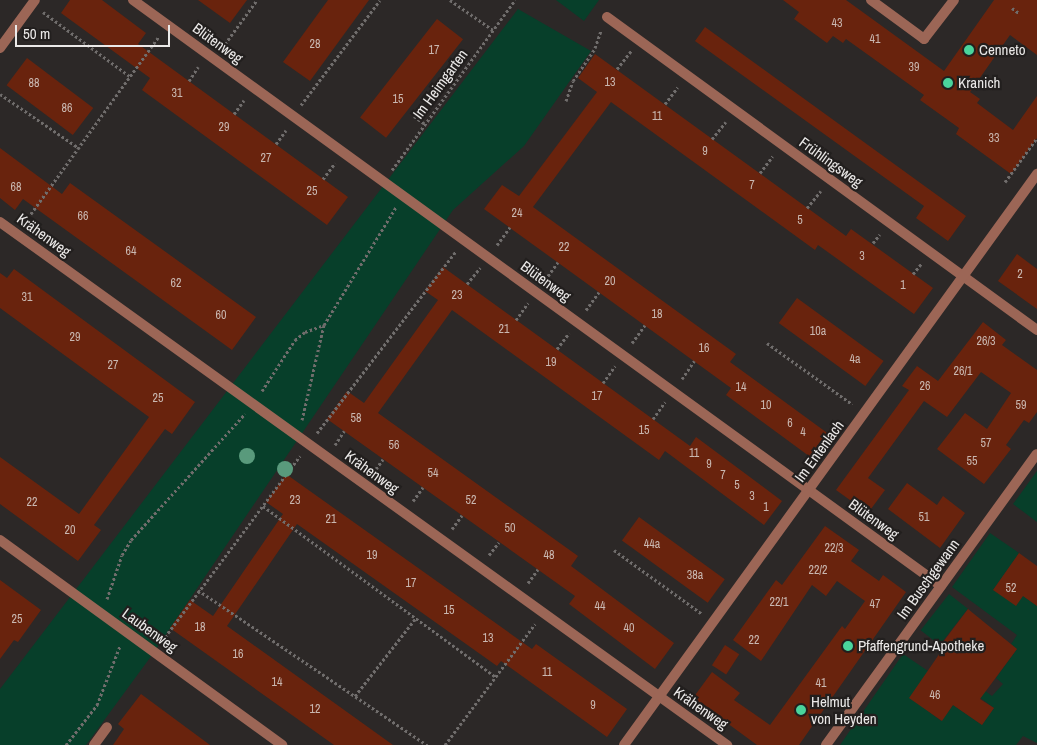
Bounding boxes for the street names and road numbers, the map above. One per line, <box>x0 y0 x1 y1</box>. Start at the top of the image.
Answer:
street label: Blütenweg <box>189 19 247 67</box>
street label: Im Heimgarten <box>409 46 471 122</box>
street label: Frühlingsweg <box>796 133 866 191</box>
street label: Krähenweg <box>14 209 74 261</box>
street label: Blütenweg <box>517 257 575 305</box>
street label: Im Entenlach <box>791 417 847 485</box>
street label: Krähenweg <box>342 446 402 498</box>
street label: Blütenweg <box>845 495 903 543</box>
street label: Im Buschgewann <box>893 536 963 622</box>
street label: Laubenweg <box>119 604 181 656</box>
street label: Krähenweg <box>670 683 732 733</box>

